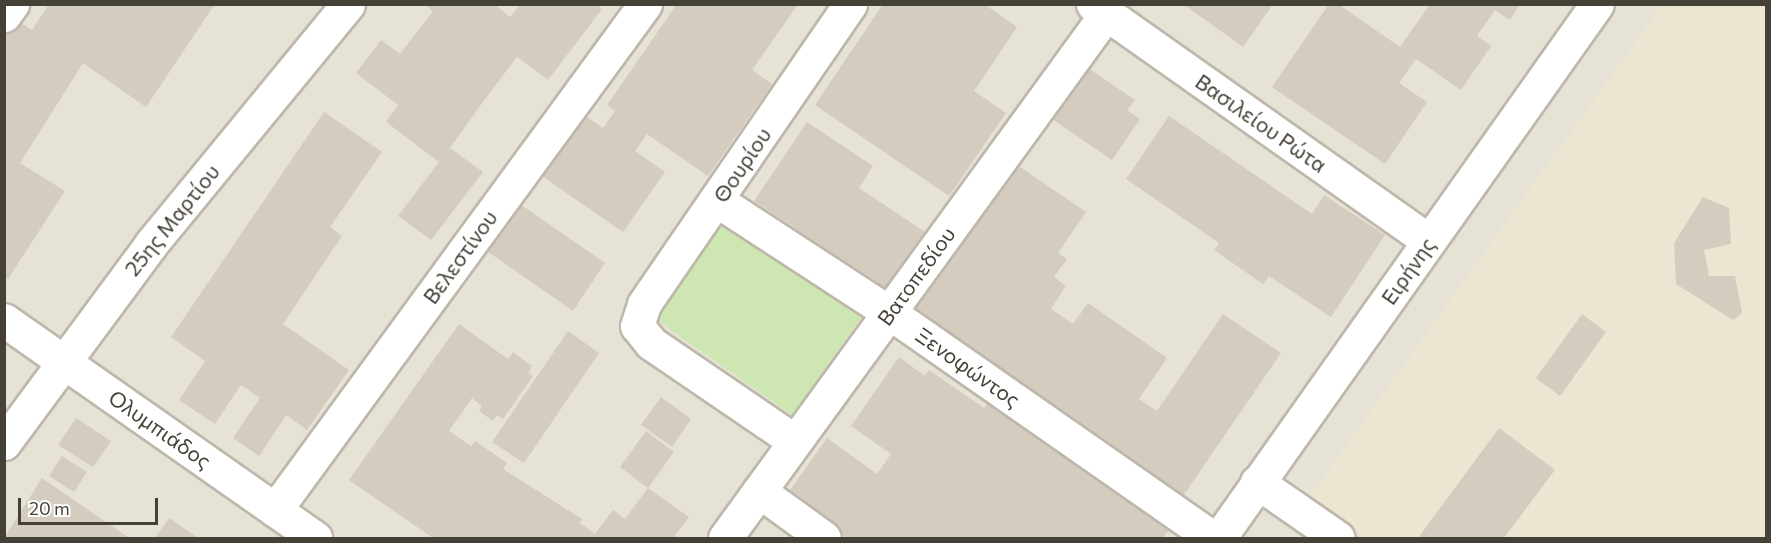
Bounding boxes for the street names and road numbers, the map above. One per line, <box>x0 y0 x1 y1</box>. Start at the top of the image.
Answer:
street label: Βασιλείου Ρώτα <box>1191 69 1331 177</box>
street label: Θουρίου <box>708 123 776 207</box>
street label: 25ης Μαρτίου <box>119 159 225 281</box>
street label: Βελεστίνου <box>418 205 502 309</box>
street label: Βατοπεδίου <box>872 222 960 330</box>
street label: Ειρήνης <box>1376 233 1440 309</box>
street label: Ξενοφώντος <box>911 322 1025 412</box>
street label: Ολυμπιάδος <box>104 385 216 473</box>

